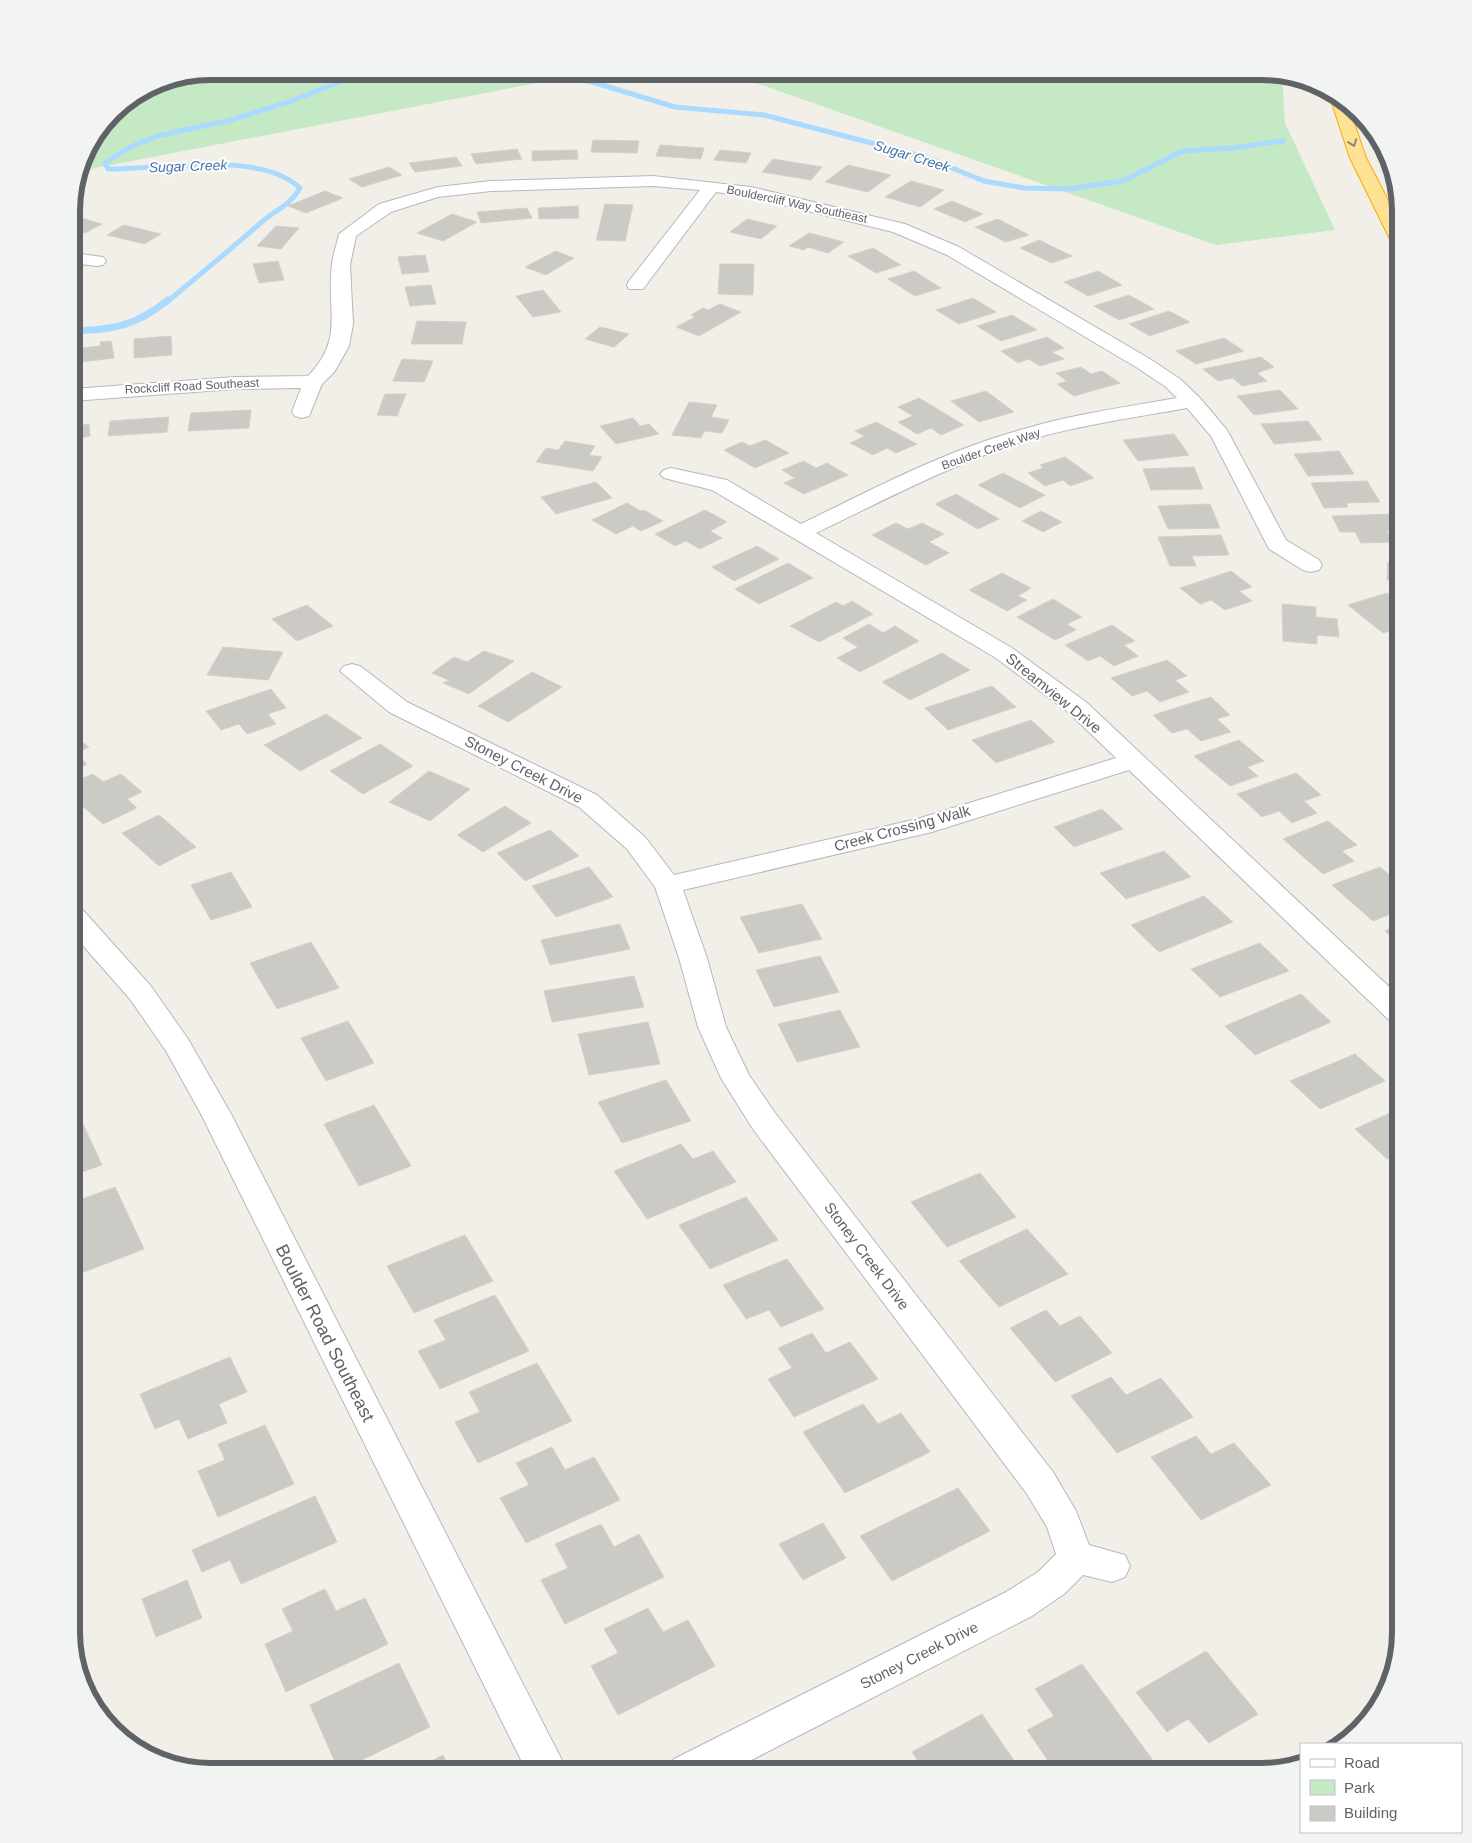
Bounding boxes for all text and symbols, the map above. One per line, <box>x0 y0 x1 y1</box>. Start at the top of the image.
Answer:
water label: Sugar Creek <box>872 137 953 175</box>
one-way arrow <box>1347 139 1357 147</box>
water label: Sugar Creek <box>148 157 229 175</box>
street label: Bouldercliff Way Southeast <box>725 182 869 226</box>
street label: Rockcliff Road Southeast <box>124 375 260 397</box>
street label: Boulder Creek Way <box>940 426 1042 472</box>
street label: Streamview Drive <box>1003 649 1105 737</box>
street label: Stoney Creek Drive <box>462 732 586 806</box>
street label: Creek Crossing Walk <box>832 802 972 854</box>
street label: Stoney Creek Drive <box>821 1199 913 1313</box>
street label: Boulder Road Southeast <box>272 1241 378 1425</box>
street label: Stoney Creek Drive <box>857 1618 981 1692</box>
legend <box>1300 1743 1462 1833</box>
text: Road <box>1344 1754 1380 1771</box>
text: Park <box>1344 1779 1375 1796</box>
text: Building <box>1344 1804 1397 1821</box>

